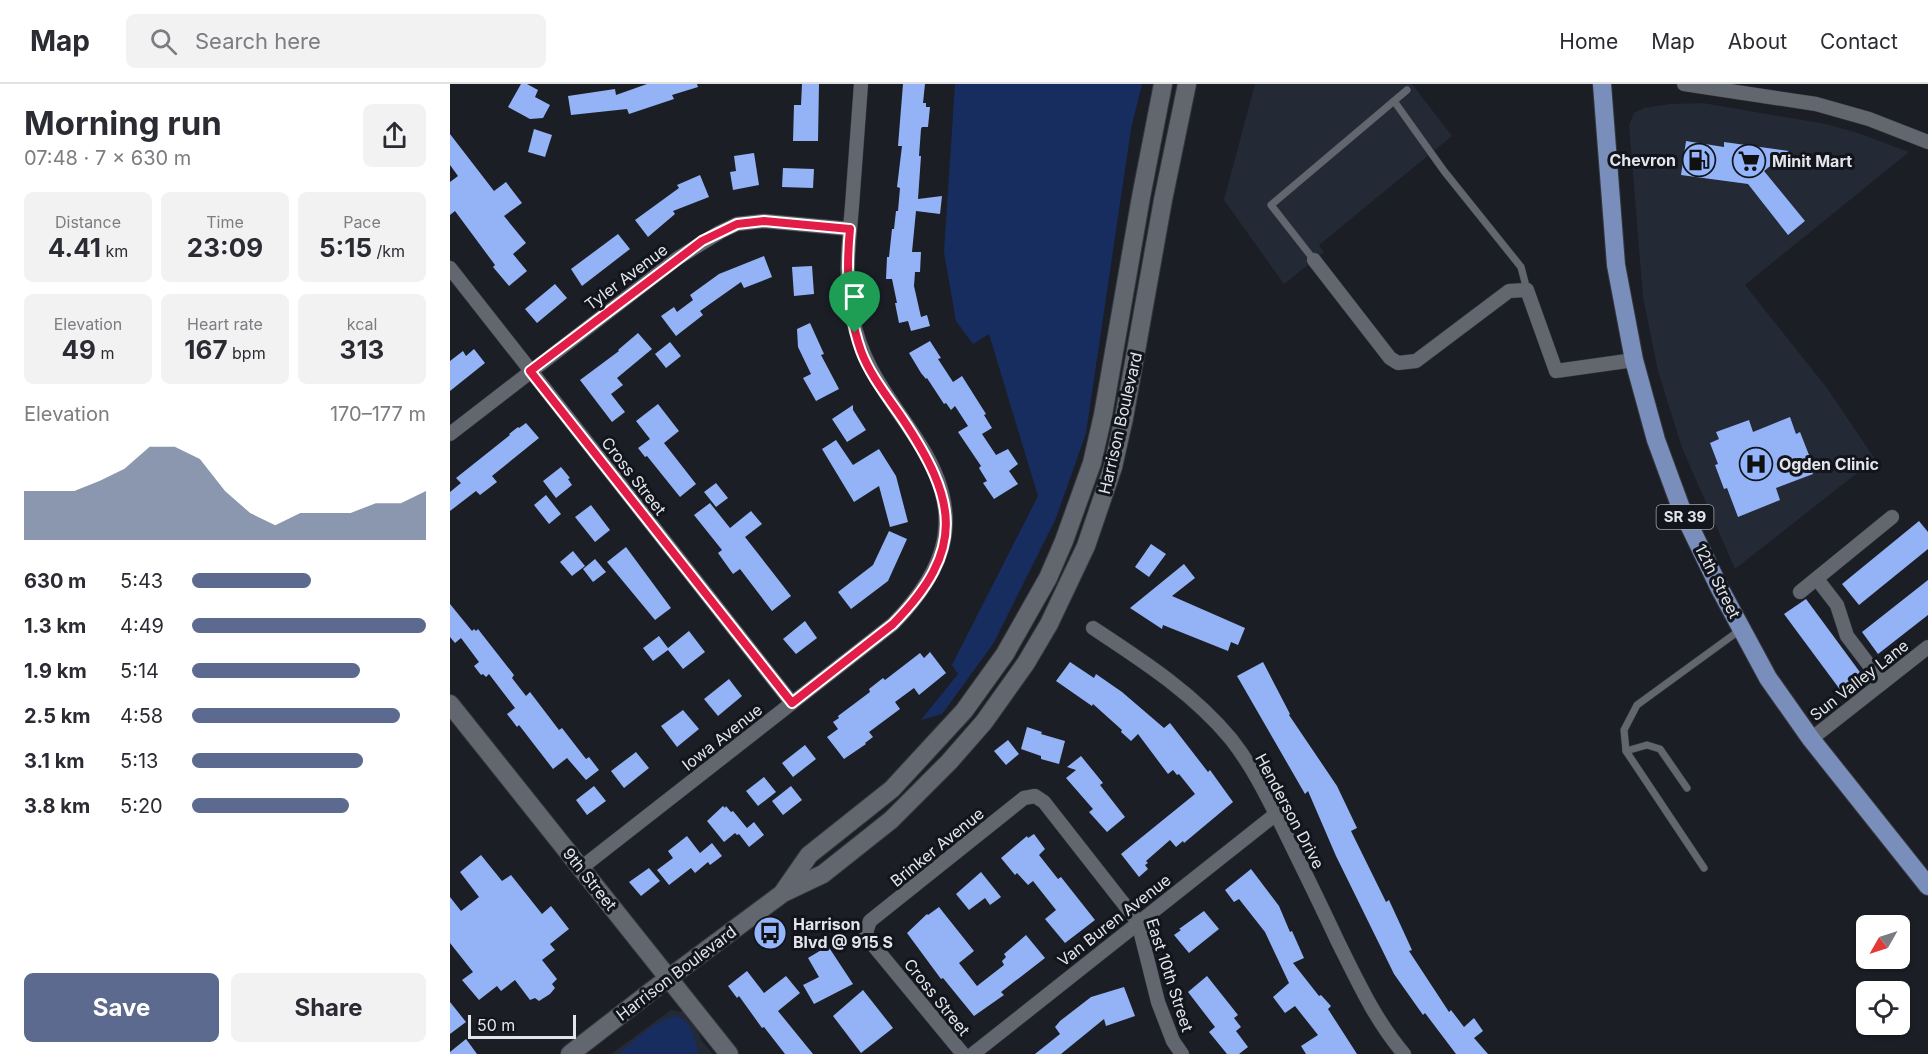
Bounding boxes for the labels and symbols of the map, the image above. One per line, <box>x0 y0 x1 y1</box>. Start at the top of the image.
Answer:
fuel station icon: Chevron <box>1681 142 1717 178</box>
supermarket icon: Minit Mart <box>1731 143 1767 179</box>
place label: Chevron <box>1609 150 1676 170</box>
place label: Minit Mart <box>1772 151 1852 171</box>
street label: Tyler Avenue <box>581 239 671 315</box>
pin <box>829 271 880 333</box>
street label: Harrison Boulevard <box>1094 350 1146 496</box>
street label: Cross Street <box>597 433 671 519</box>
hospital icon: Ogden Clinic <box>1738 446 1774 482</box>
place label: Ogden Clinic <box>1779 454 1879 474</box>
road number: SR 39 <box>1656 505 1714 529</box>
street label: 12th Street <box>1691 541 1745 621</box>
street label: Sun Valley Lane <box>1806 635 1912 725</box>
street label: Iowa Avenue <box>678 699 766 775</box>
street label: Henderson Drive <box>1251 750 1329 872</box>
street label: Brinker Avenue <box>886 803 988 891</box>
street label: 9th Street <box>559 844 621 914</box>
street label: Van Buren Avenue <box>1053 870 1175 970</box>
place label: Harrison Blvd @ 915 S <box>793 914 893 952</box>
bus stop icon: Harrison Blvd @ 915 S <box>752 915 788 951</box>
north arrow <box>1856 915 1910 969</box>
street label: East 10th Street <box>1142 916 1198 1034</box>
street label: Harrison Boulevard <box>612 921 740 1025</box>
street label: Cross Street <box>900 954 974 1040</box>
scale bar <box>468 1012 576 1040</box>

